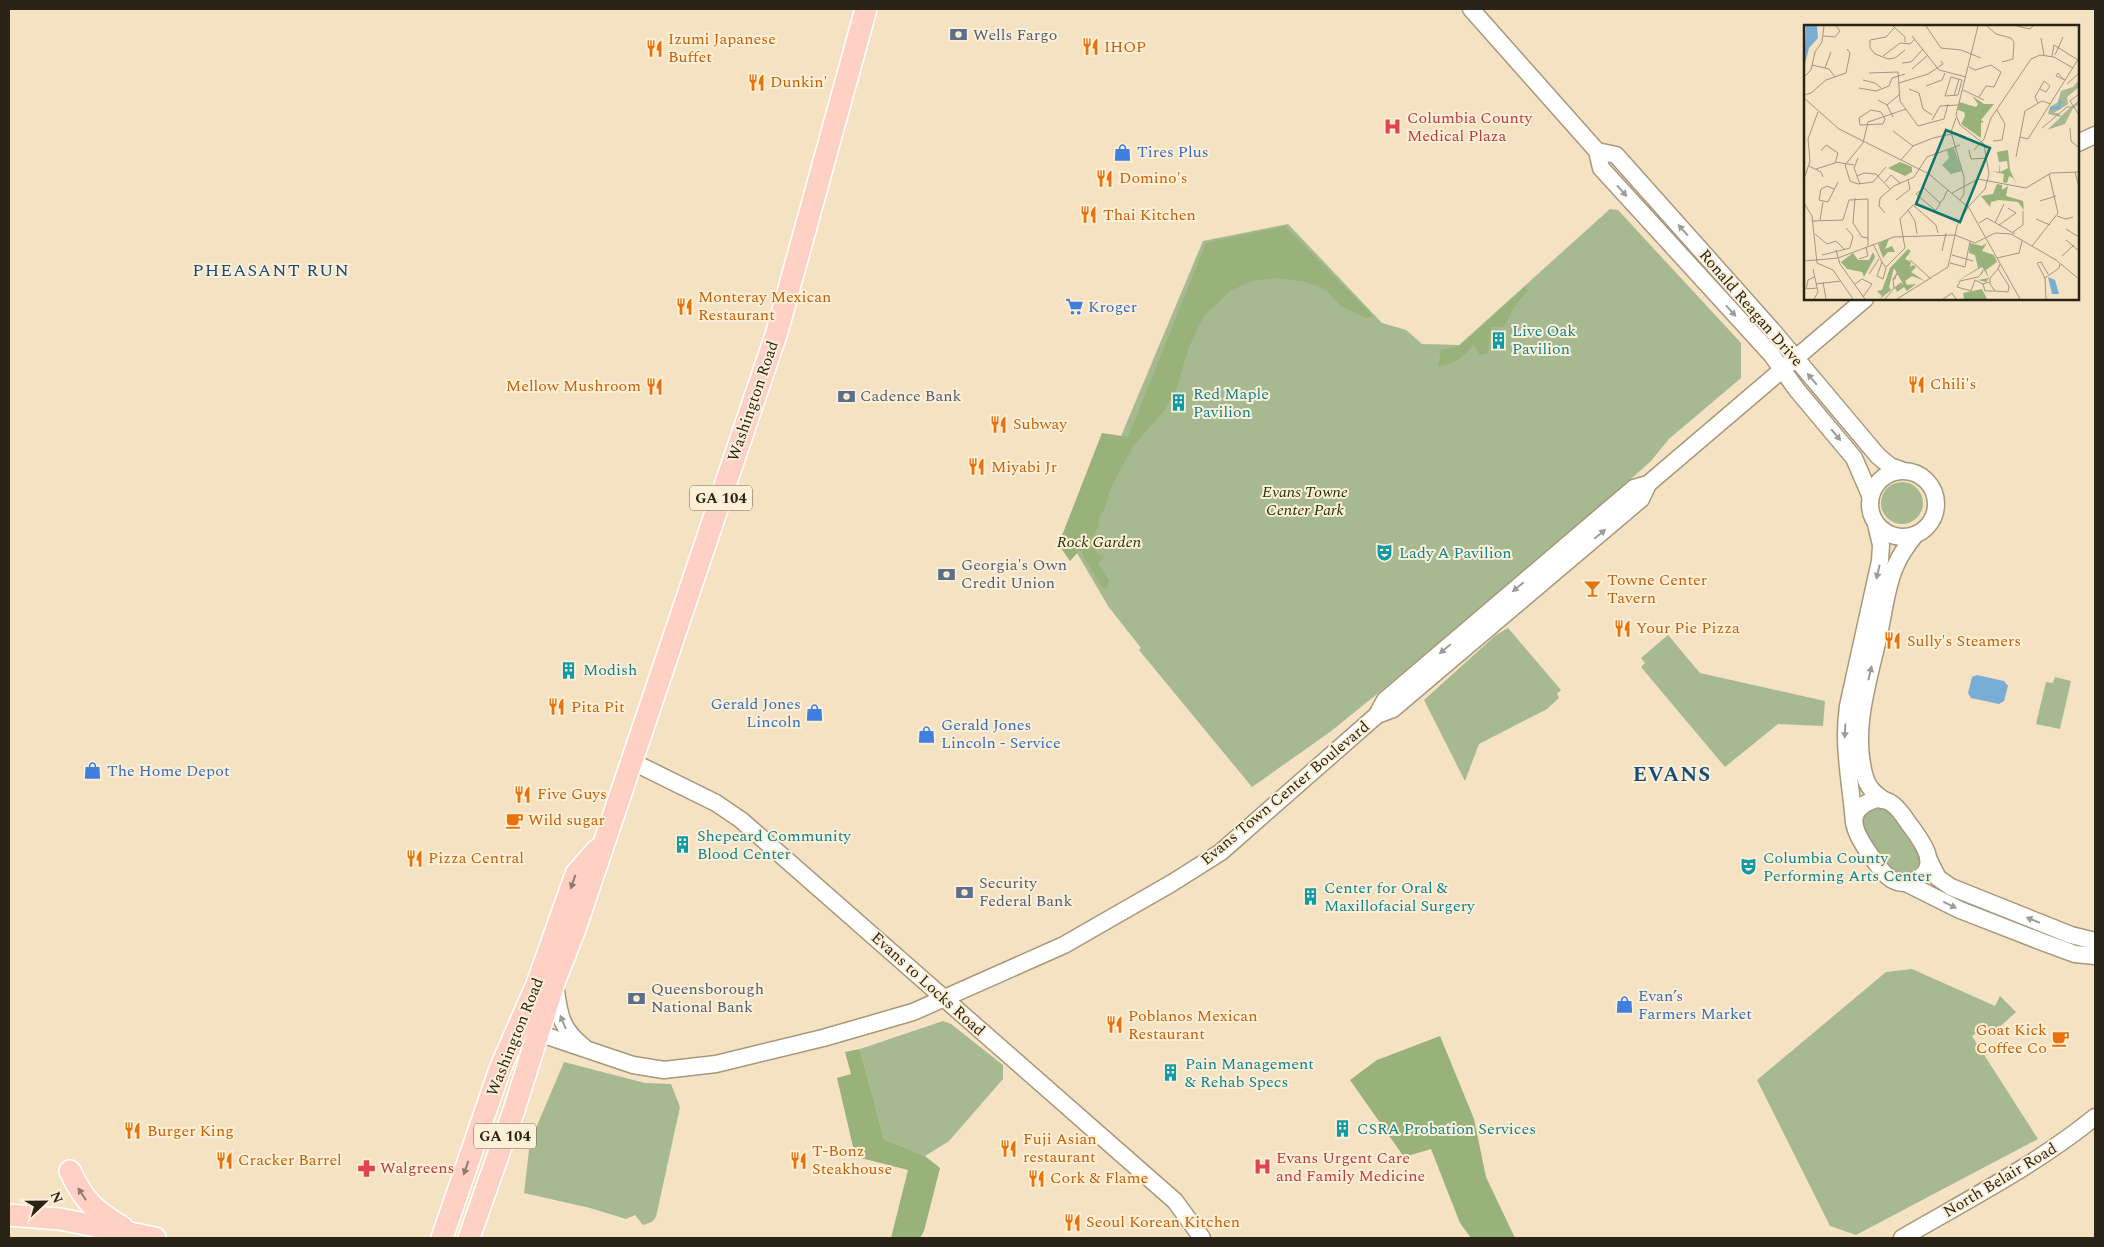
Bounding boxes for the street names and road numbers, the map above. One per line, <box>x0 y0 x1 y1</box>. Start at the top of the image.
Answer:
street label: Ronald Reagan Drive <box>1693 244 1809 372</box>
street label: Washington Road <box>721 337 785 464</box>
road number: GA 104 <box>690 486 752 510</box>
street label: Evans Town Center Boulevard <box>1195 715 1375 871</box>
street label: Evans to Locks Road <box>866 926 991 1042</box>
street label: Washington Road <box>480 974 550 1100</box>
road number: GA 104 <box>474 1124 536 1148</box>
street label: North Belair Road <box>1938 1136 2062 1224</box>

